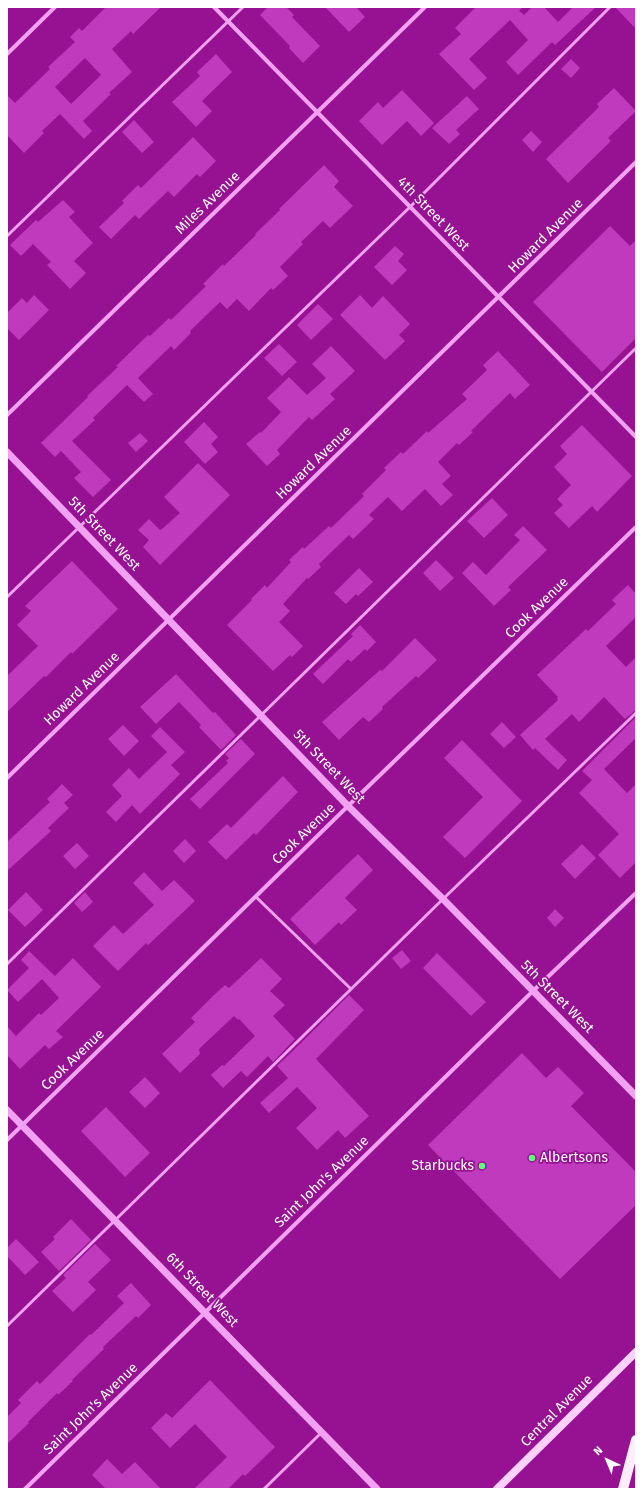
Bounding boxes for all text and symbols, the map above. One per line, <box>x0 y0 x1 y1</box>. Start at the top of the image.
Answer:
street label: Miles Avenue <box>172 168 244 238</box>
street label: 4th Street West <box>393 173 473 255</box>
street label: Howard Avenue <box>505 195 587 277</box>
street label: Howard Avenue <box>273 423 355 503</box>
street label: 5th Street West <box>65 494 143 574</box>
street label: Cook Avenue <box>502 574 572 642</box>
street label: Howard Avenue <box>41 649 123 729</box>
street label: 5th Street West <box>290 727 368 807</box>
street label: Cook Avenue <box>269 800 339 868</box>
street label: 5th Street West <box>517 957 597 1037</box>
street label: Cook Avenue <box>38 1026 108 1094</box>
street label: Saint John's Avenue <box>271 1133 373 1231</box>
place label: Albertsons <box>540 1150 608 1166</box>
marker: Albertsons <box>527 1153 537 1163</box>
place label: Starbucks <box>412 1158 474 1174</box>
marker: Starbucks <box>477 1161 487 1171</box>
street label: 6th Street West <box>162 1249 242 1331</box>
street label: Saint John's Avenue <box>40 1360 142 1458</box>
street label: Central Avenue <box>517 1371 597 1451</box>
north arrow <box>587 1440 627 1480</box>
text: N <box>591 1444 605 1458</box>

